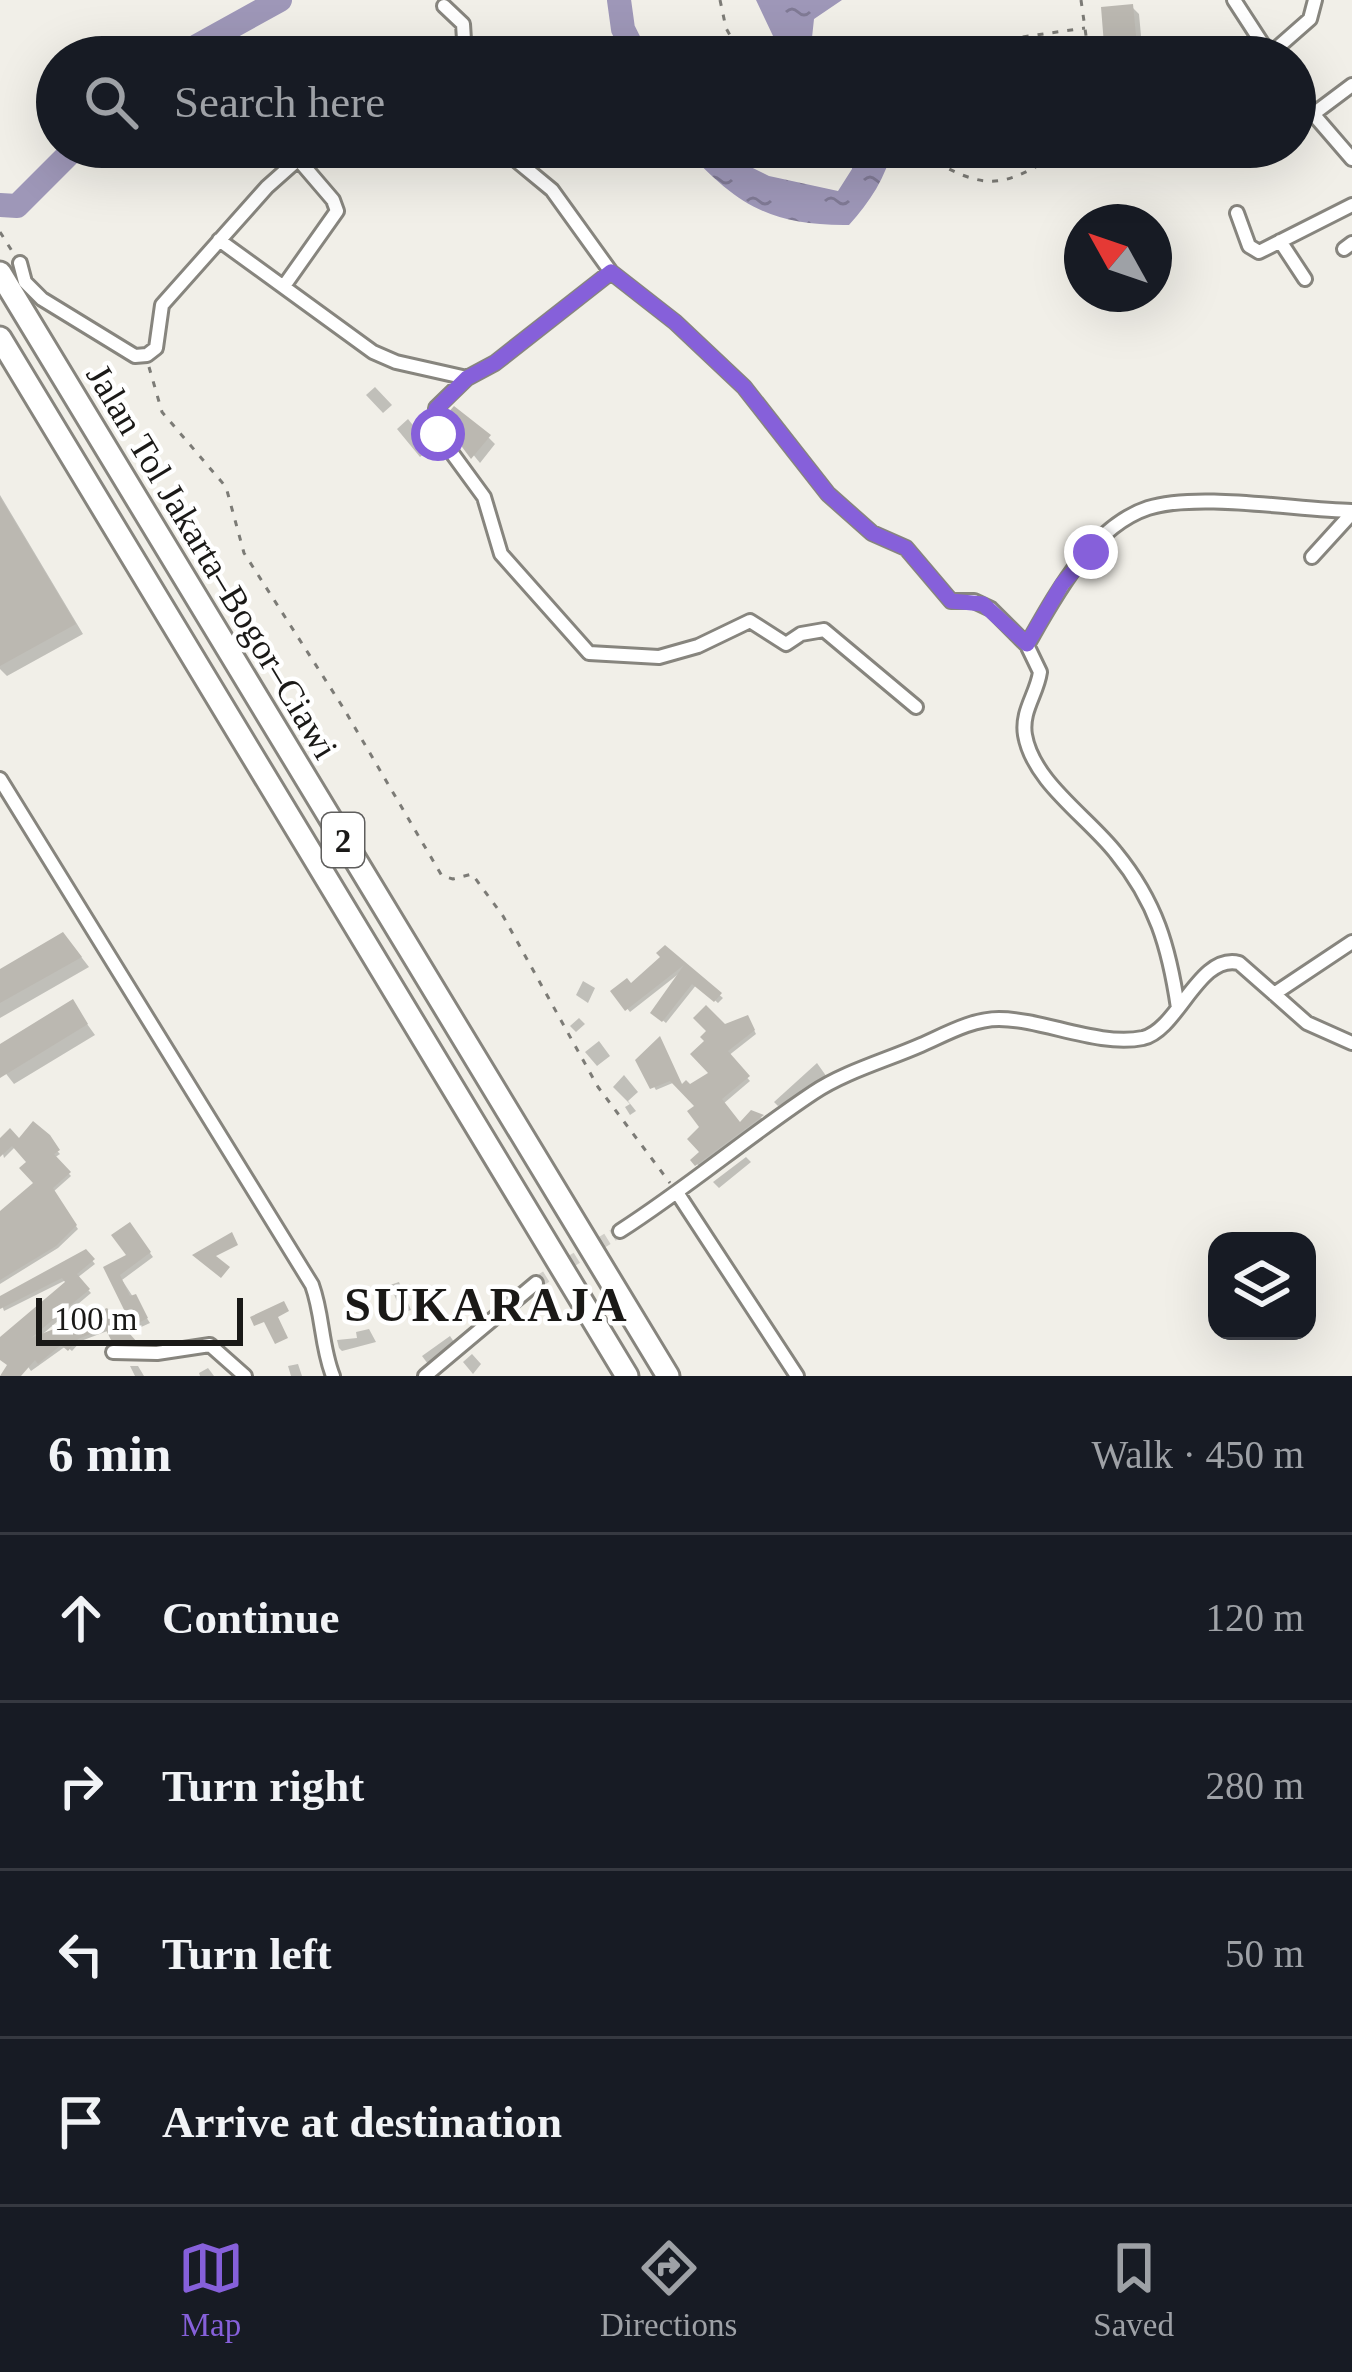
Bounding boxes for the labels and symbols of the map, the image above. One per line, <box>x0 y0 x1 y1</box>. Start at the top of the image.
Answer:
north arrow <box>1064 204 1172 312</box>
street label: Jalan Tol Jakarta–Bogor–Ciawi <box>78 357 346 766</box>
route start <box>411 407 465 461</box>
route end <box>1064 525 1118 579</box>
road number: 2 <box>322 813 364 867</box>
district label: SUKARAJA <box>344 1278 630 1331</box>
scale bar <box>36 1292 243 1345</box>

